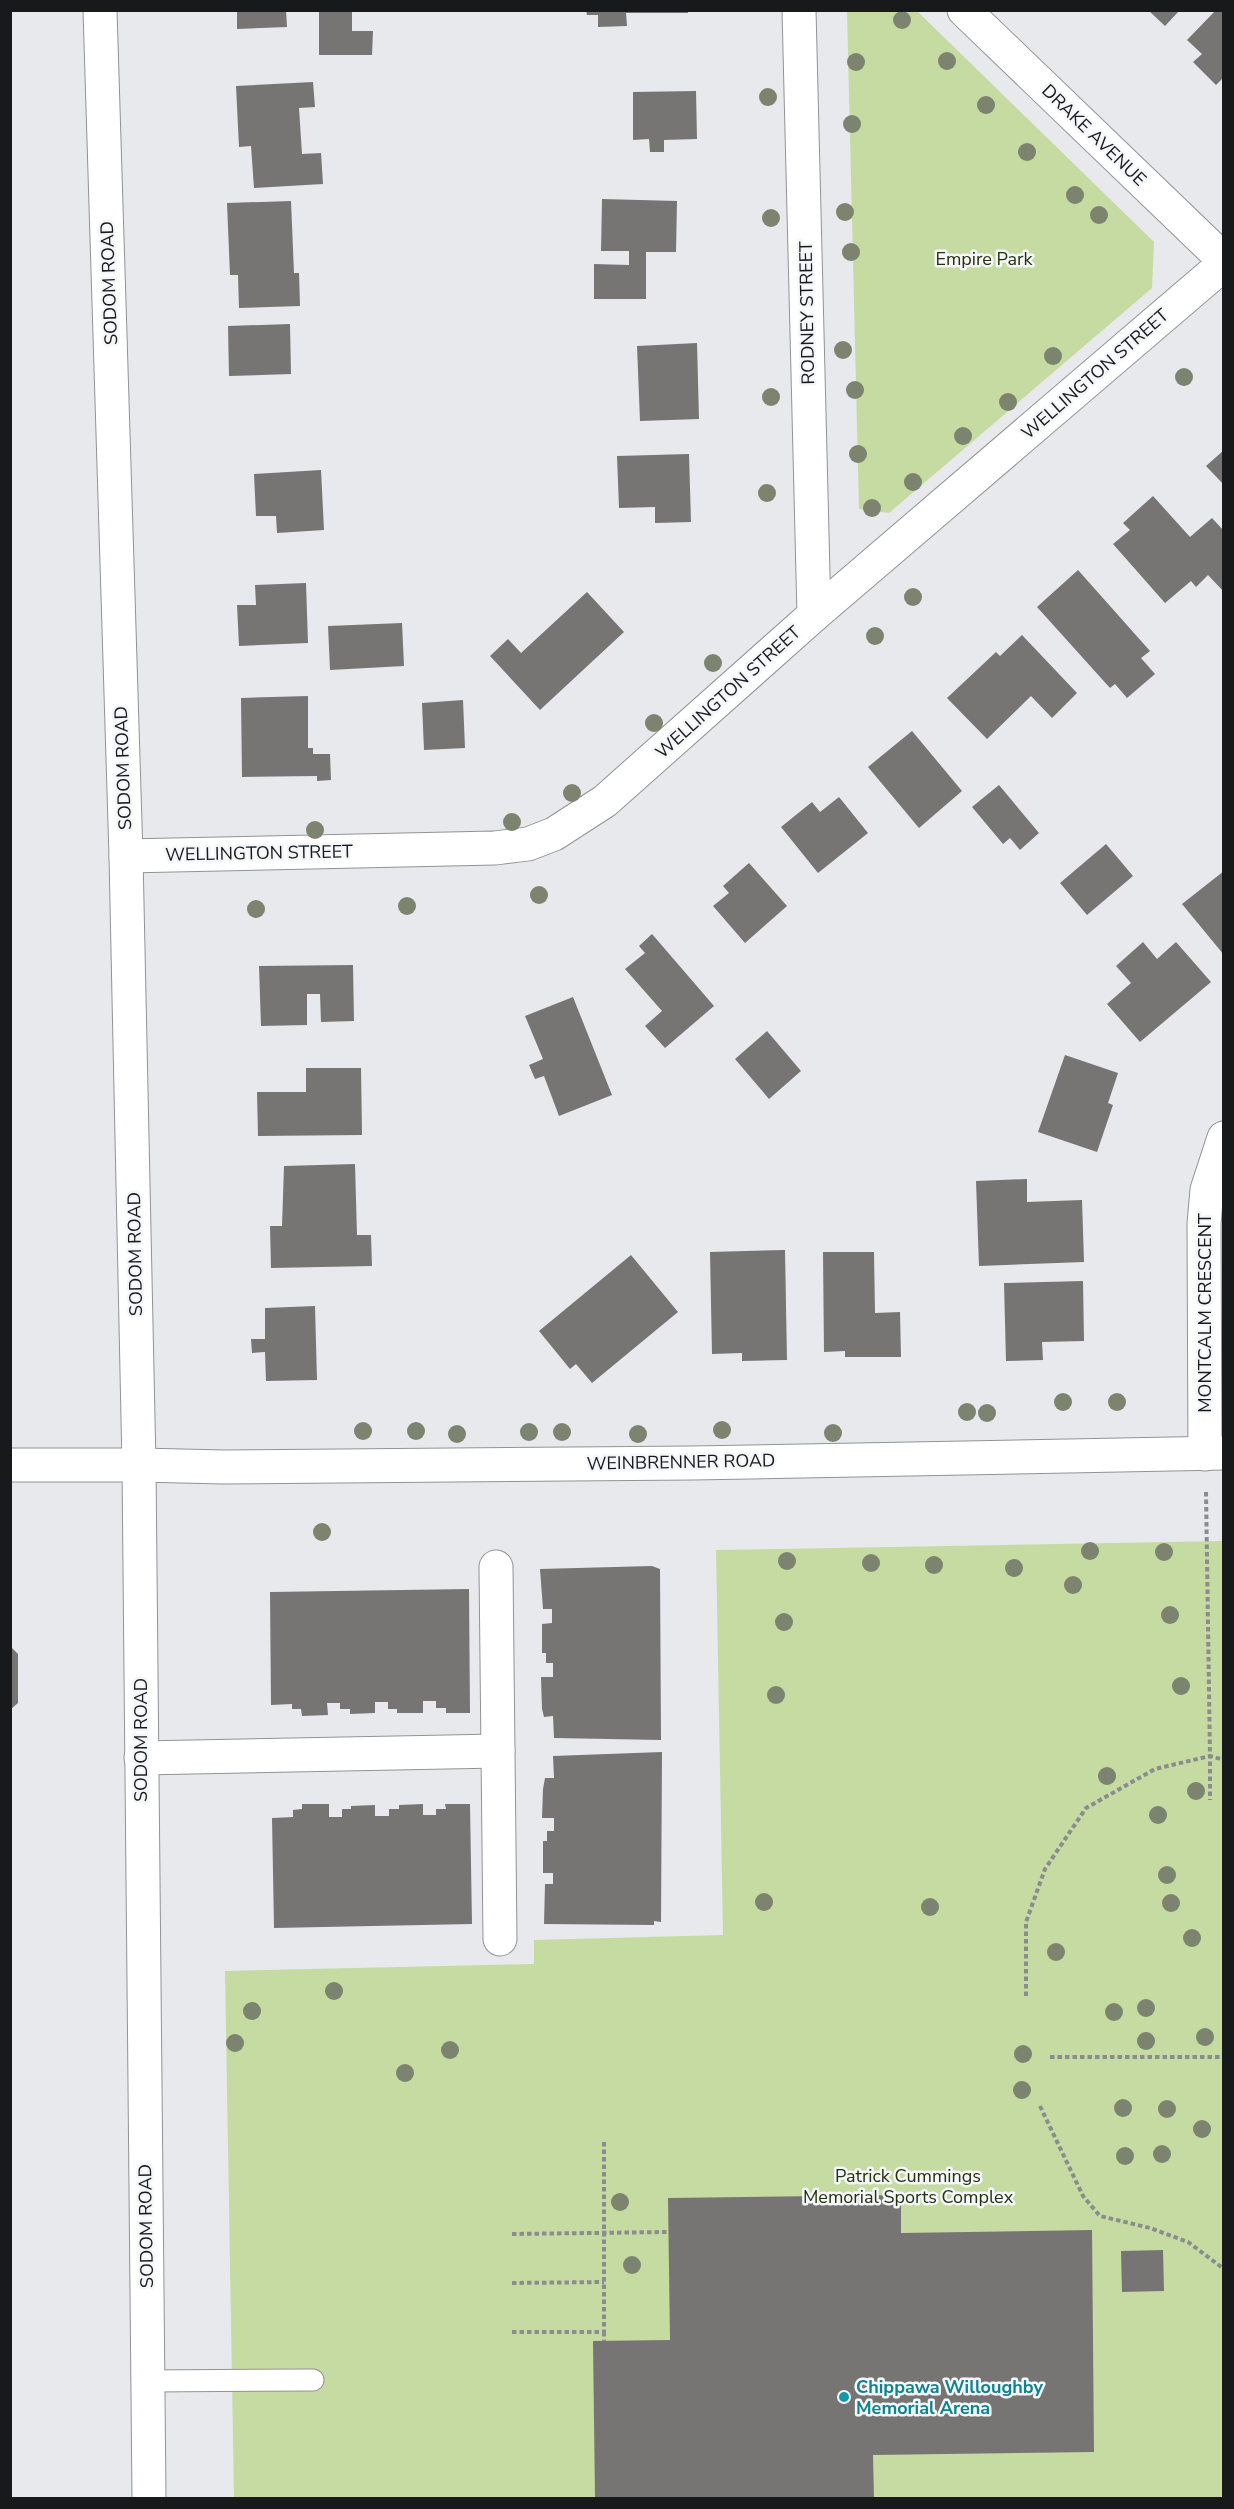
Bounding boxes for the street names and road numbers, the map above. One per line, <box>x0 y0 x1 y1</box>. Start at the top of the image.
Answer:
street label: DRAKE AVENUE <box>1037 79 1151 191</box>
street label: SODOM ROAD <box>95 221 123 345</box>
street label: RODNEY STREET <box>794 241 820 385</box>
street label: WELLINGTON STREET <box>1016 303 1174 445</box>
street label: WELLINGTON STREET <box>650 620 806 764</box>
street label: SODOM ROAD <box>109 706 137 830</box>
street label: WELLINGTON STREET <box>165 839 353 867</box>
street label: SODOM ROAD <box>122 1192 148 1316</box>
street label: MONTCALM CRESCENT <box>1193 1213 1217 1413</box>
street label: WEINBRENNER ROAD <box>586 1448 776 1476</box>
street label: SODOM ROAD <box>129 1678 153 1802</box>
street label: SODOM ROAD <box>133 2164 159 2288</box>

